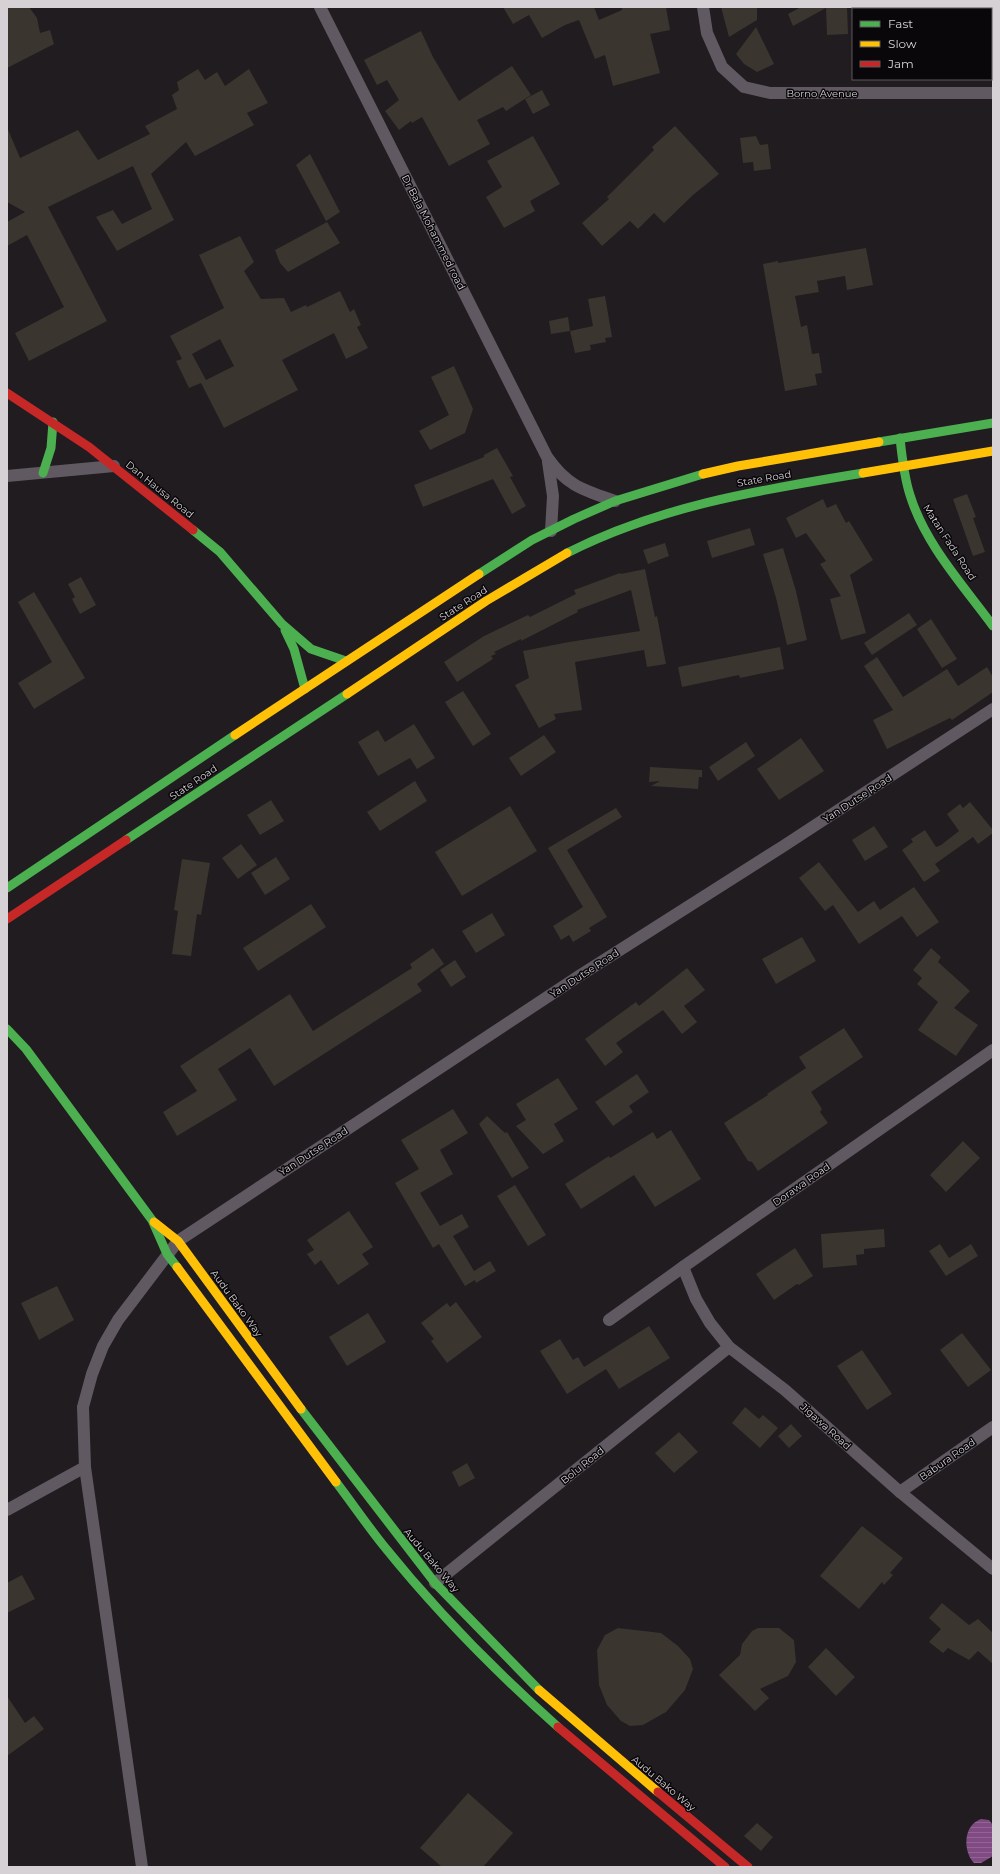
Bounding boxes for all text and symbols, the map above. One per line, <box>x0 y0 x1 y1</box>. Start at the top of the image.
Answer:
legend <box>852 8 992 80</box>
text: Fast <box>888 16 913 31</box>
text: Slow <box>888 36 917 51</box>
text: Jam <box>887 56 914 71</box>
street label: Borno Avenue <box>786 87 858 100</box>
street label: Dr Bala Mohammed road <box>399 172 468 292</box>
street label: Dan Hausa Road <box>123 458 196 521</box>
street label: State Road <box>736 467 792 490</box>
street label: Matan Fada Road <box>920 502 979 583</box>
street label: State Road <box>437 583 490 624</box>
street label: State Road <box>167 762 220 803</box>
street label: Yan Dutse Road <box>820 771 894 826</box>
street label: Yan Dutse Road <box>547 946 621 1001</box>
street label: Yan Dutse Road <box>276 1124 350 1179</box>
street label: Dorawa Road <box>770 1160 833 1209</box>
street label: Audu Bako Way <box>208 1267 266 1340</box>
street label: Jigawa Road <box>797 1400 854 1452</box>
street label: Babura Road <box>917 1435 978 1483</box>
street label: Bolu Road <box>558 1444 607 1487</box>
street label: Audu Bako Way <box>401 1526 463 1595</box>
street label: Audu Bako Way <box>629 1753 699 1814</box>

